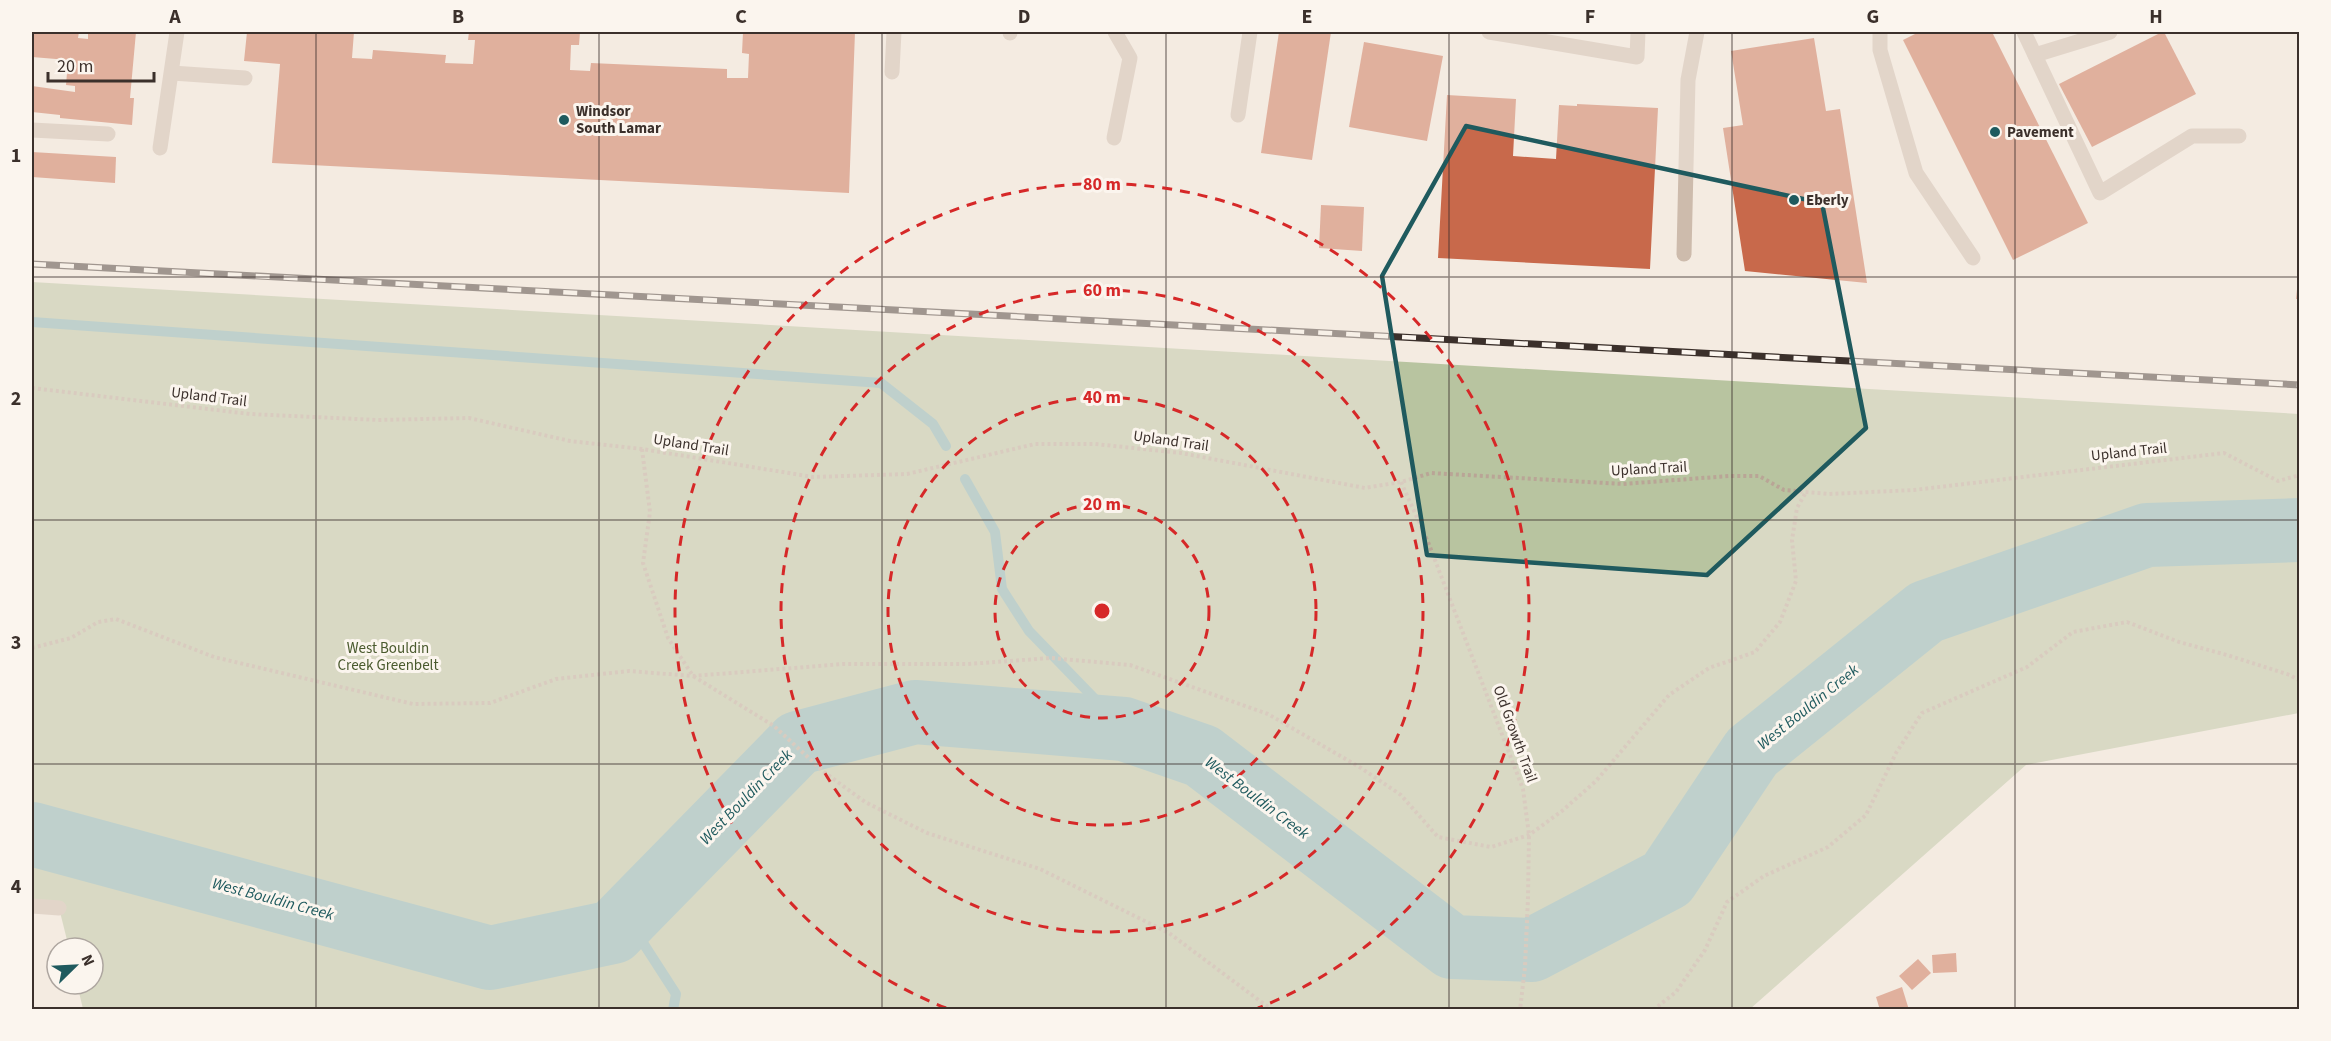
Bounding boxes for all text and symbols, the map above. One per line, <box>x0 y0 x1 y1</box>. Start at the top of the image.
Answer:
text: A <box>168 3 181 31</box>
text: B <box>452 3 464 31</box>
text: C <box>735 3 747 31</box>
text: D <box>1018 3 1030 31</box>
text: E <box>1302 3 1312 31</box>
text: F <box>1585 3 1595 31</box>
text: G <box>1867 3 1879 31</box>
text: H <box>2149 3 2163 31</box>
scale bar <box>48 45 154 83</box>
text: 20 m <box>57 54 93 79</box>
place label: Windsor South Lamar <box>576 101 661 139</box>
marker: Windsor South Lamar <box>557 113 571 127</box>
place label: Pavement <box>2007 122 2074 143</box>
marker: Pavement <box>1988 125 2002 139</box>
text: 1 <box>11 142 21 170</box>
text: 80 m <box>1083 172 1121 197</box>
place label: Eberly <box>1806 190 1849 211</box>
marker: Eberly <box>1787 193 1801 207</box>
text: 60 m <box>1083 278 1121 303</box>
street label: Upland Trail <box>170 382 248 412</box>
text: 2 <box>11 385 21 413</box>
text: 40 m <box>1083 385 1121 410</box>
street label: Upland Trail <box>1132 425 1210 457</box>
street label: Upland Trail <box>652 429 730 461</box>
street label: Upland Trail <box>2090 438 2168 466</box>
street label: Upland Trail <box>1610 457 1688 481</box>
text: 20 m <box>1083 492 1121 517</box>
centre of rings <box>1092 601 1112 621</box>
text: 3 <box>11 629 21 657</box>
park label: West Bouldin Creek Greenbelt <box>338 638 438 676</box>
water label: West Bouldin Creek <box>1752 659 1864 755</box>
street label: Old Growth Trail <box>1488 683 1542 786</box>
water label: West Bouldin Creek <box>695 744 798 850</box>
water label: West Bouldin Creek <box>1200 752 1314 845</box>
water label: West Bouldin Creek <box>210 872 337 926</box>
text: 4 <box>11 873 22 901</box>
north arrow <box>45 936 105 996</box>
text: N <box>76 951 100 970</box>

